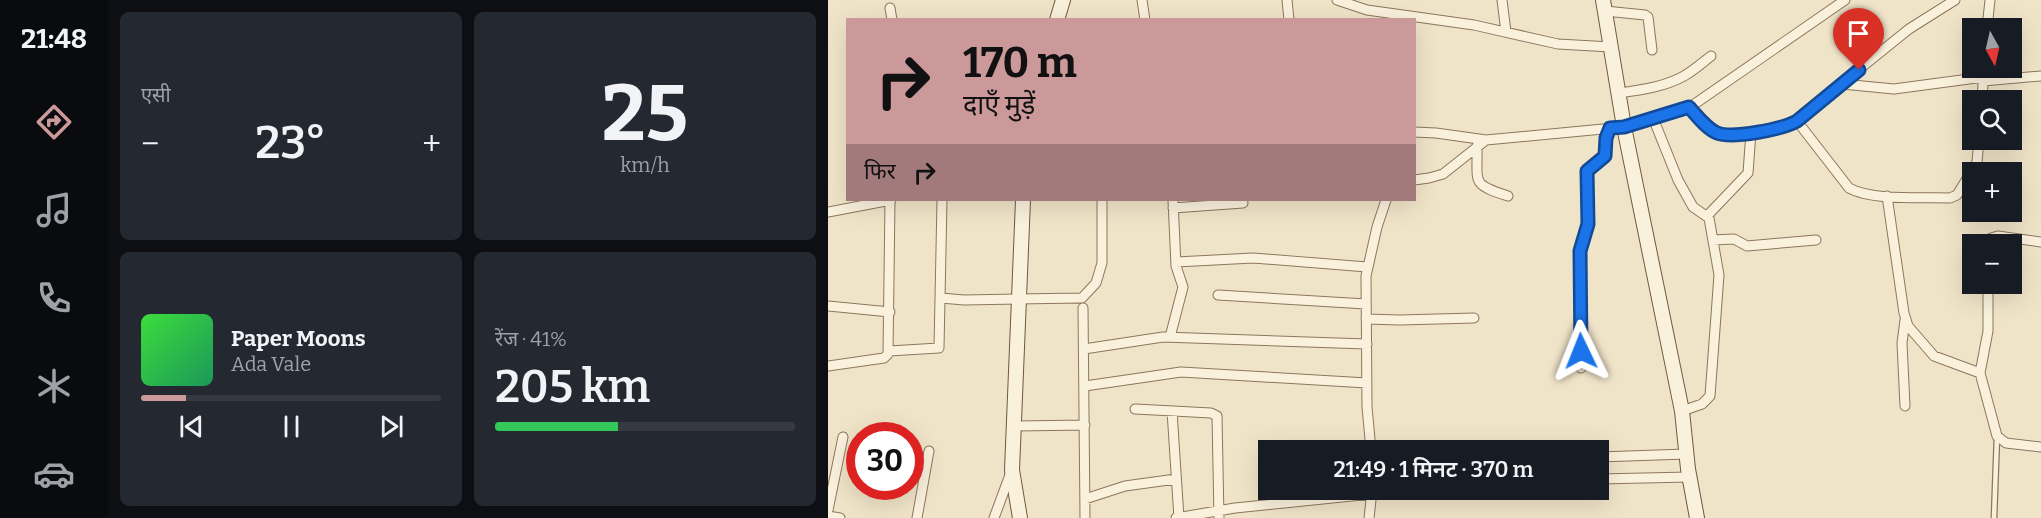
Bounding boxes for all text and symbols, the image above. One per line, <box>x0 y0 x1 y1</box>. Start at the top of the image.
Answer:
pin <box>1833 8 1884 70</box>
icon: arrive <box>1842 17 1875 50</box>
north arrow <box>1962 18 2022 78</box>
map controls <box>1962 18 2022 294</box>
text: 21:48 <box>21 23 87 55</box>
text: 170 m <box>963 38 1077 88</box>
icon: right <box>864 42 942 120</box>
text: 25 <box>602 67 688 161</box>
text: एसी <box>141 83 171 107</box>
text: दाएँ मुड़ें <box>963 89 1035 121</box>
button: search <box>1962 90 2022 150</box>
icon: directions <box>33 101 75 143</box>
text: 23° <box>255 116 326 170</box>
text: − <box>141 124 159 164</box>
text: + <box>422 124 441 164</box>
text: km/h <box>620 153 670 177</box>
icon: right <box>908 156 941 189</box>
text: फिर <box>864 158 896 185</box>
button: + <box>1962 162 2022 222</box>
icon: music <box>33 189 75 231</box>
button: − <box>1962 234 2022 294</box>
icon: phone <box>33 277 75 319</box>
position arrow <box>1549 319 1613 383</box>
text: Paper Moons <box>231 325 366 352</box>
text: रेंज · 41% <box>495 327 567 351</box>
text: Ada Vale <box>231 352 311 376</box>
text: 205 km <box>495 360 650 414</box>
icon: climate <box>33 365 75 407</box>
icon: previous <box>175 410 208 443</box>
icon: pause <box>275 410 308 443</box>
icon: next <box>375 410 408 443</box>
speed limit sign: 30 <box>846 422 924 500</box>
icon: car <box>33 453 75 495</box>
text: 21:49 · 1 मिनट · 370 m <box>1333 456 1534 483</box>

